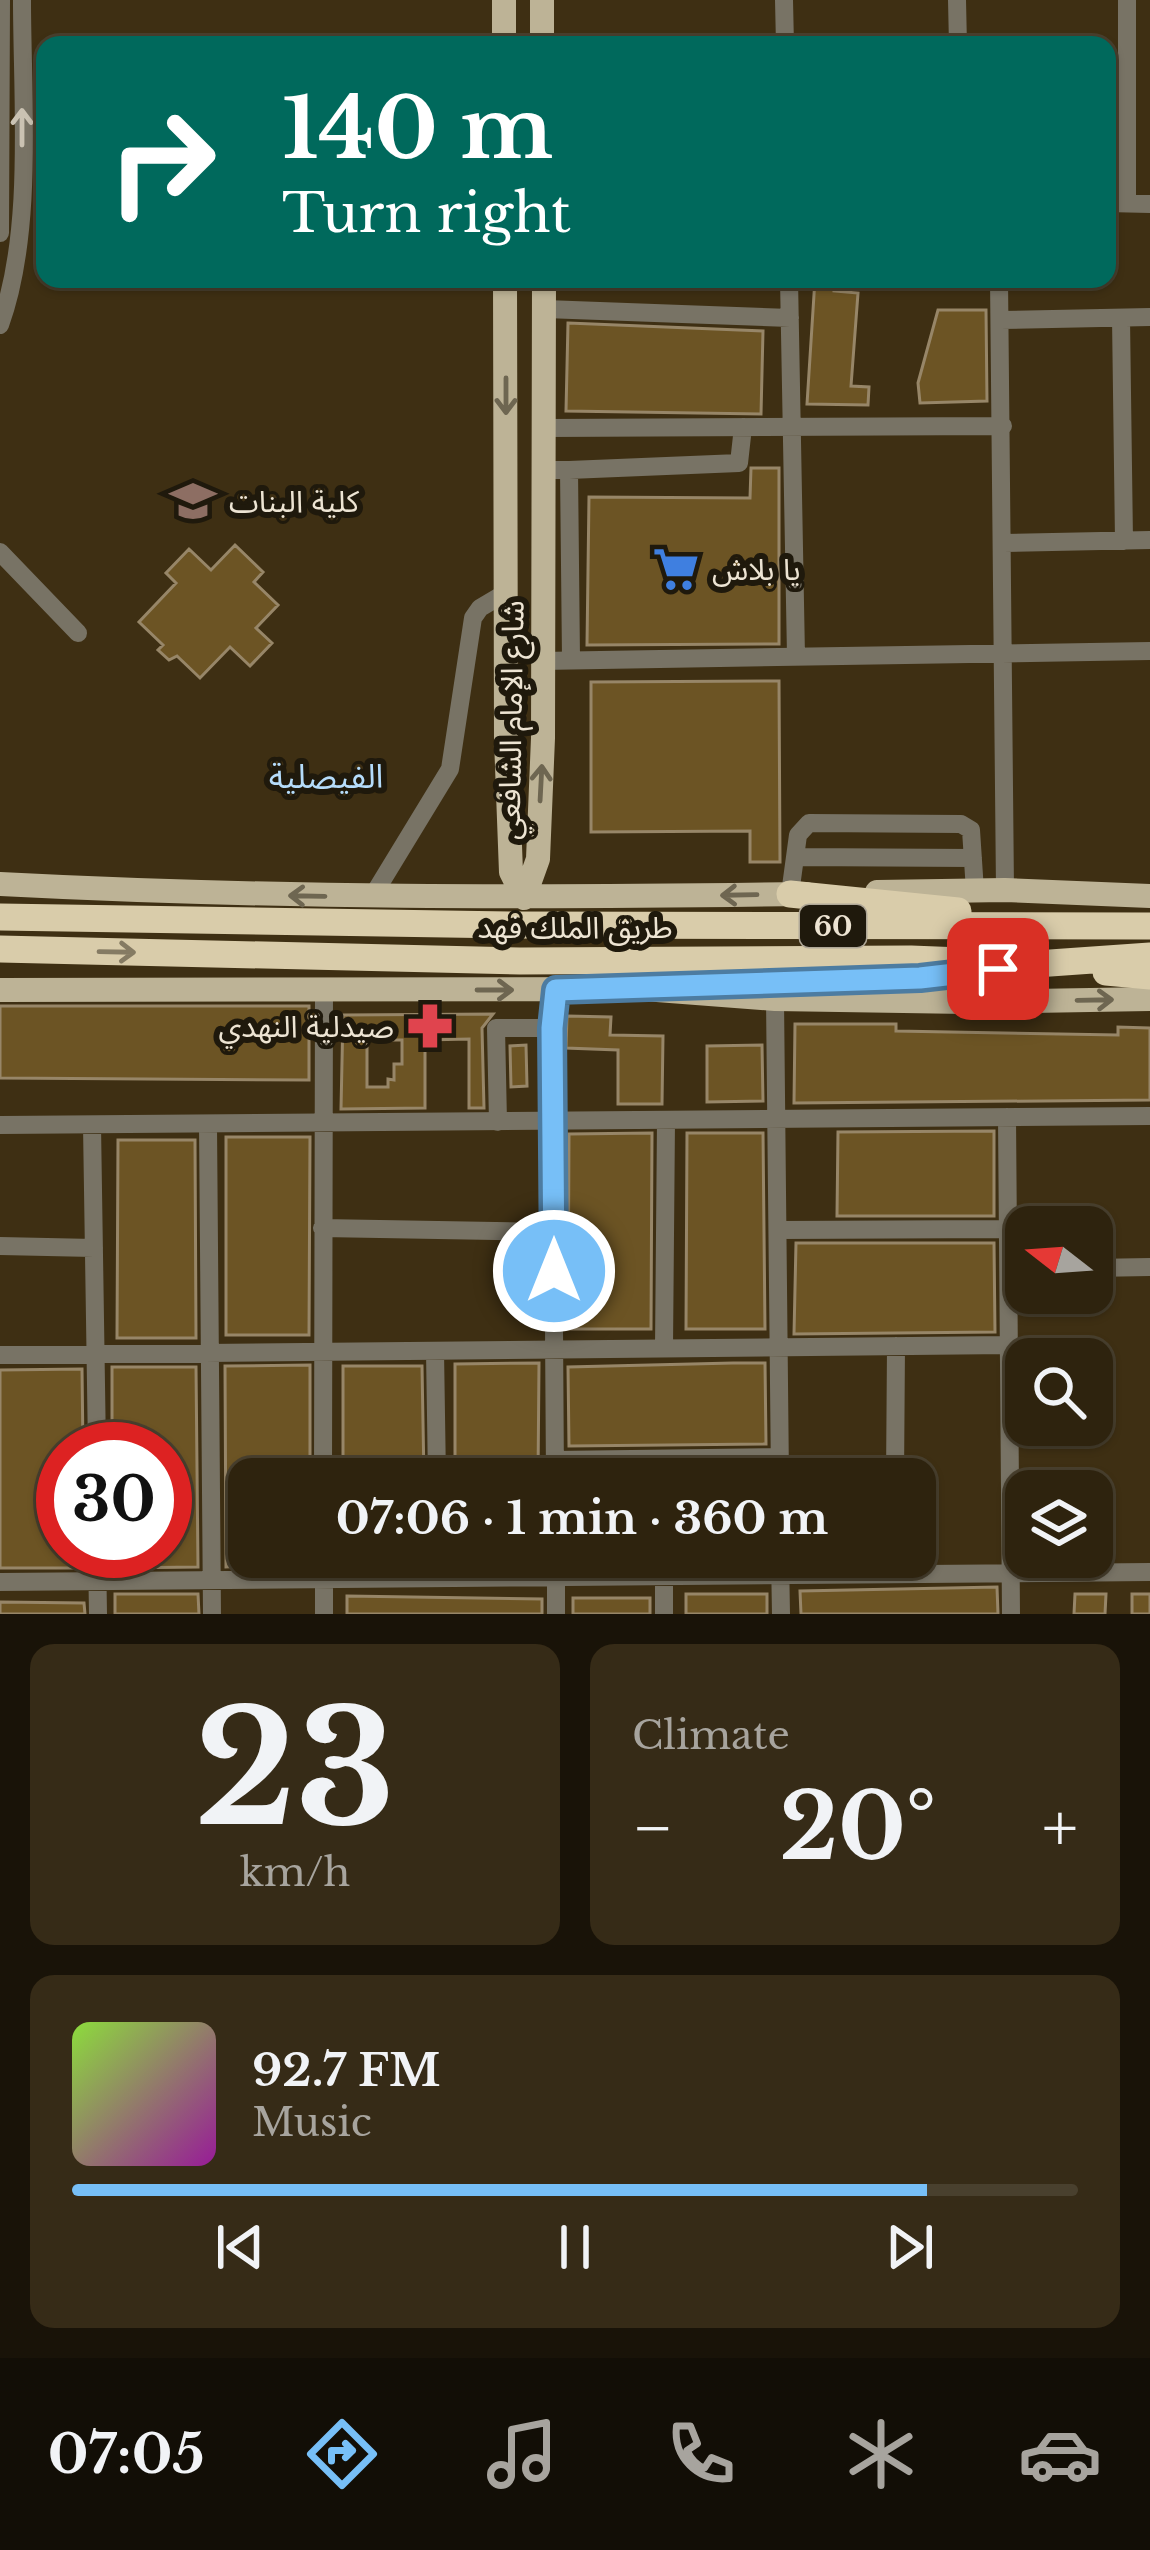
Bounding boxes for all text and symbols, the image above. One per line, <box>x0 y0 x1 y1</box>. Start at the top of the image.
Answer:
text: 140 m <box>282 77 553 181</box>
icon: right <box>84 84 240 240</box>
one-way arrow <box>10 108 33 147</box>
text: Turn right <box>282 180 571 247</box>
one-way arrow <box>495 376 517 415</box>
school or university icon: كلية البنات <box>168 476 218 526</box>
place label: كلية البنات <box>229 483 359 520</box>
supermarket icon: يا بلاش <box>651 544 701 594</box>
place label: يا بلاش <box>712 551 801 588</box>
street label: شارع الإمام الشافعي <box>490 600 537 840</box>
district label: الفيصلية <box>269 756 383 797</box>
one-way arrow <box>530 764 553 803</box>
one-way arrow <box>720 883 759 906</box>
one-way arrow <box>288 885 327 907</box>
road number: 60 <box>800 905 866 947</box>
street label: طريق الملك فهد <box>477 909 673 946</box>
pin <box>947 918 1049 1020</box>
icon: arrive <box>965 936 1031 1002</box>
one-way arrow <box>97 940 136 963</box>
one-way arrow <box>475 979 514 1001</box>
one-way arrow <box>1075 988 1114 1011</box>
pharmacy icon: صيدلية النهدي <box>405 1001 455 1051</box>
place label: صيدلية النهدي <box>218 1008 394 1049</box>
north arrow <box>1005 1206 1113 1314</box>
map controls <box>1005 1206 1113 1578</box>
position arrow <box>491 1208 617 1334</box>
button: search <box>1005 1338 1113 1446</box>
speed limit sign: 30 <box>36 1422 192 1578</box>
button: layers <box>1005 1470 1113 1578</box>
text: 07:06 · 1 min · 360 m <box>336 1490 828 1546</box>
text: 23 <box>195 1673 395 1866</box>
text: Climate <box>632 1711 790 1760</box>
text: 20° <box>779 1772 936 1883</box>
text: − <box>632 1787 674 1869</box>
text: + <box>1042 1787 1078 1869</box>
text: km/h <box>240 1848 350 1897</box>
text: 92.7 FM <box>252 2042 440 2098</box>
text: Music <box>252 2098 372 2147</box>
icon: previous <box>207 2214 273 2280</box>
icon: pause <box>542 2214 608 2280</box>
icon: next <box>877 2214 943 2280</box>
icon: directions <box>300 2412 384 2496</box>
icon: music <box>480 2412 564 2496</box>
icon: phone <box>659 2412 743 2496</box>
icon: climate <box>839 2412 923 2496</box>
icon: car <box>1018 2412 1102 2496</box>
text: 07:05 <box>48 2421 205 2488</box>

